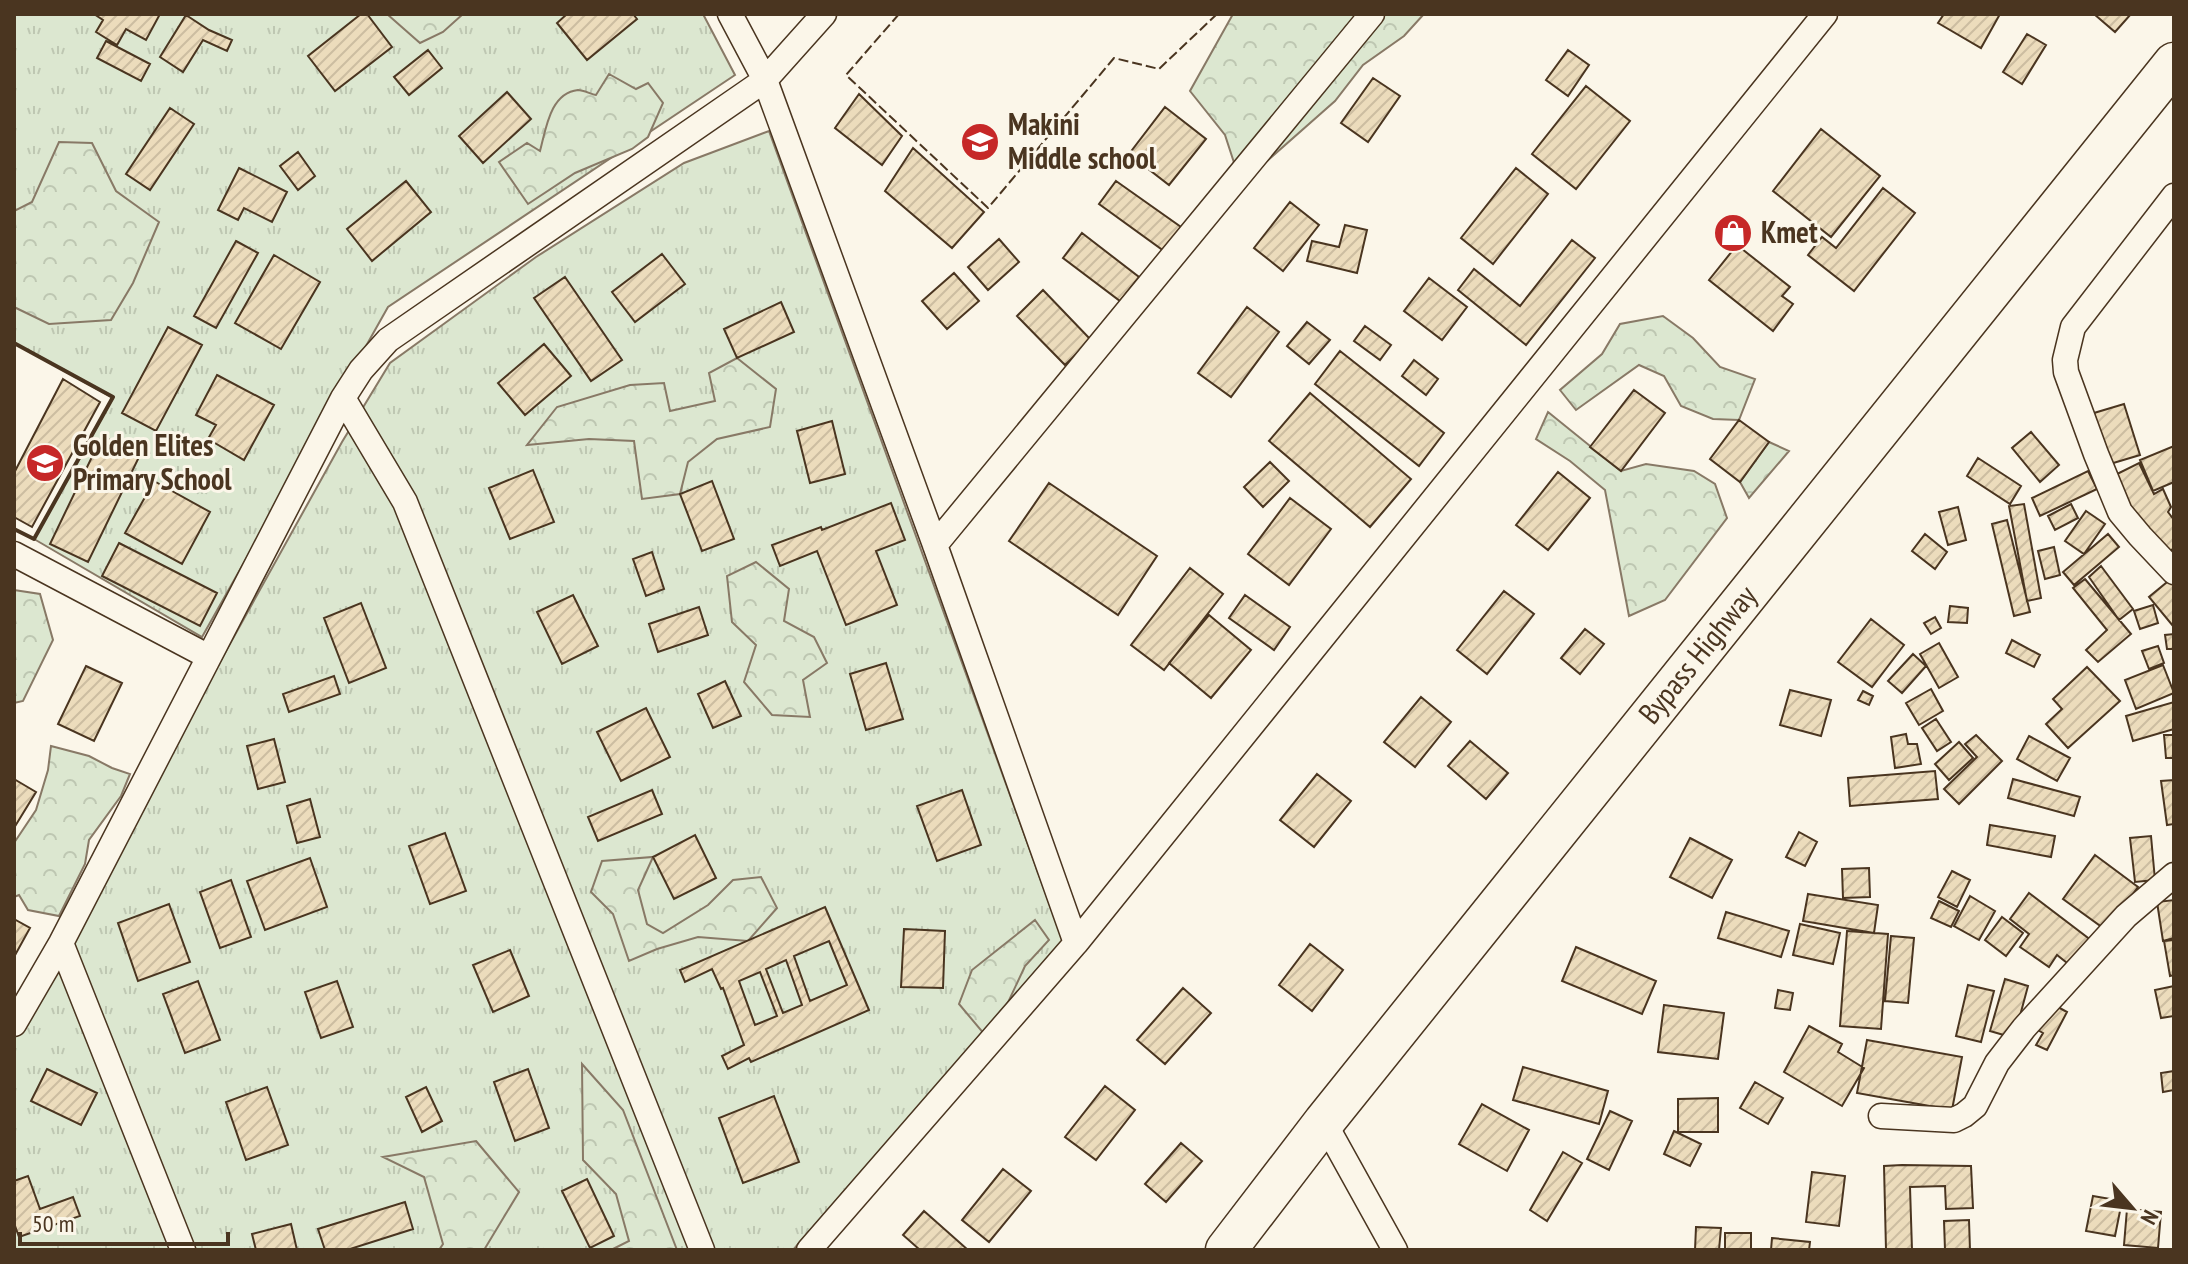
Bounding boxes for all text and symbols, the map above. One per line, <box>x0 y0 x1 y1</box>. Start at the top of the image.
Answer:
place label: Makini Middle school <box>1008 104 1157 177</box>
school or university icon: Makini Middle school <box>959 121 1001 163</box>
shop icon: Kmet <box>1712 212 1754 254</box>
place label: Kmet <box>1761 212 1818 251</box>
place label: Golden Elites Primary School <box>73 425 232 498</box>
school or university icon: Golden Elites Primary School <box>24 442 66 484</box>
street label: Bypass Highway <box>1629 576 1765 731</box>
north arrow <box>2092 1168 2172 1248</box>
scale bar <box>20 1196 228 1246</box>
text: N <box>2135 1206 2165 1229</box>
text: 50 m <box>32 1208 74 1239</box>

